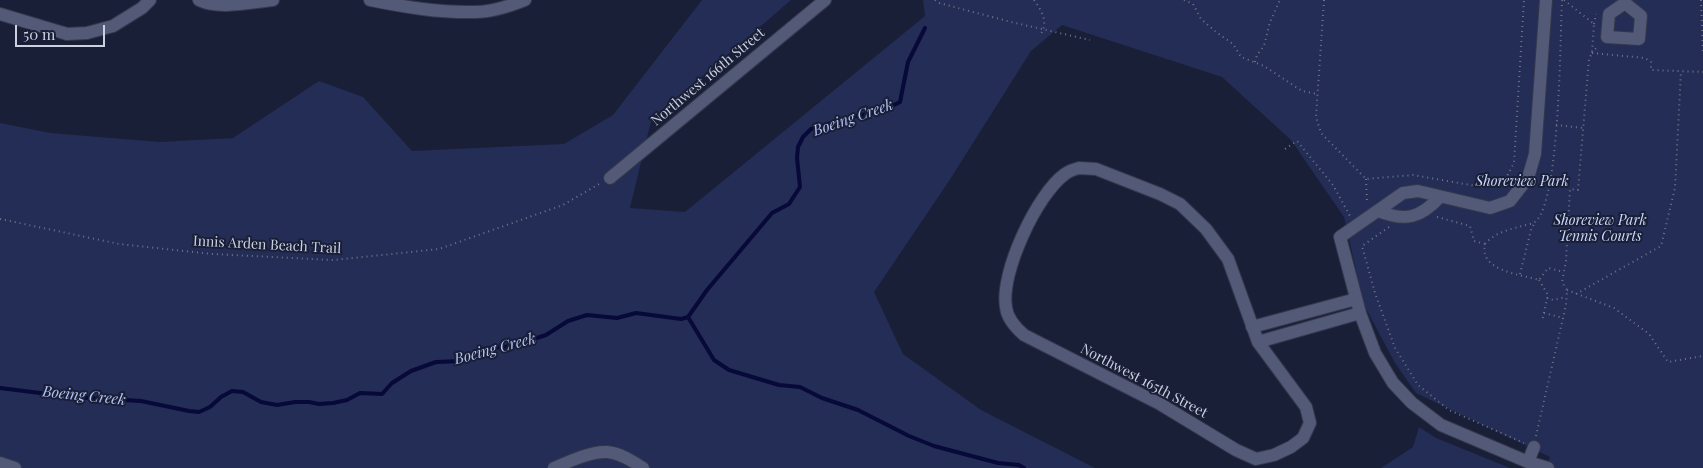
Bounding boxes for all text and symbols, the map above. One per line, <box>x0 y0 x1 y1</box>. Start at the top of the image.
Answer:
scale bar <box>18 15 108 47</box>
text: 50 m <box>23 24 55 44</box>
street label: Northwest 166th Street <box>648 25 768 129</box>
water label: Boeing Creek <box>810 96 896 140</box>
park label: Shoreview Park <box>1475 174 1569 190</box>
park label: Shoreview Park Tennis Courts <box>1553 213 1647 246</box>
street label: Innis Arden Beach Trail <box>192 233 342 257</box>
water label: Boeing Creek <box>452 329 538 369</box>
street label: Northwest 165th Street <box>1078 340 1210 422</box>
water label: Boeing Creek <box>41 383 127 409</box>

